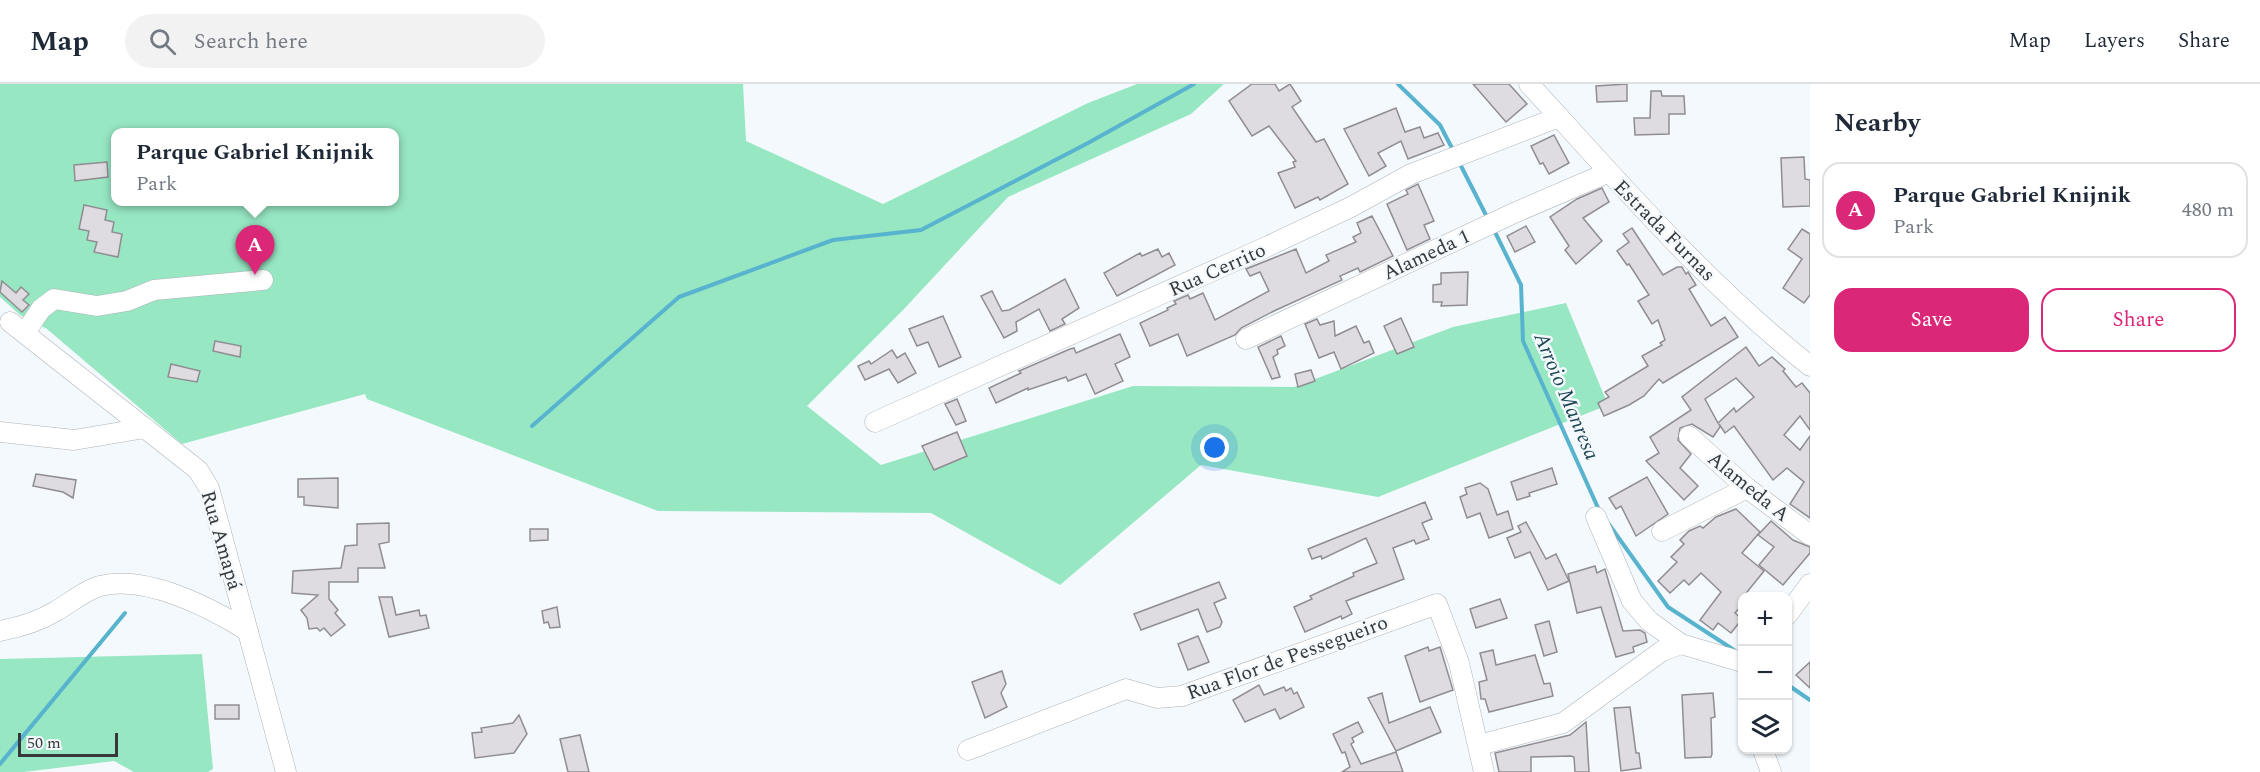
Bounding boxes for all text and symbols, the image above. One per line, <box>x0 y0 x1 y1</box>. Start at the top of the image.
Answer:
search box <box>125 14 545 68</box>
text: Map <box>30 20 89 63</box>
icon: search <box>146 25 179 58</box>
text: Search here <box>194 25 308 58</box>
text: Map <box>2009 25 2051 57</box>
text: Layers <box>2084 25 2145 57</box>
text: Share <box>2178 25 2230 57</box>
text: Nearby <box>1834 103 1920 143</box>
popup <box>111 128 399 206</box>
text: Parque Gabriel Knijnik <box>136 136 374 169</box>
text: Park <box>136 169 177 199</box>
street label: Estrada Furnas <box>1606 173 1722 289</box>
text: Parque Gabriel Knijnik <box>1893 179 2131 212</box>
text: A <box>1848 195 1863 225</box>
text: 480 m <box>2182 195 2234 225</box>
text: Park <box>1893 212 1934 242</box>
street label: Alameda 1 <box>1378 222 1475 288</box>
pin: A <box>236 226 274 275</box>
street label: Rua Cerrito <box>1164 235 1271 305</box>
button: Save <box>1834 288 2029 352</box>
button: Share <box>2041 288 2236 352</box>
water label: Arroio Manresa <box>1524 327 1608 466</box>
your location <box>1200 433 1229 462</box>
street label: Alameda A <box>1701 444 1796 529</box>
street label: Rua Amapá <box>193 487 250 594</box>
map controls <box>1738 592 1792 754</box>
button: + <box>1738 592 1792 646</box>
street label: Rua Flor de Pessegueiro <box>1183 608 1392 708</box>
button: − <box>1738 646 1792 700</box>
button: layers <box>1738 700 1792 754</box>
scale bar <box>18 730 118 758</box>
text: 50 m <box>27 731 61 755</box>

